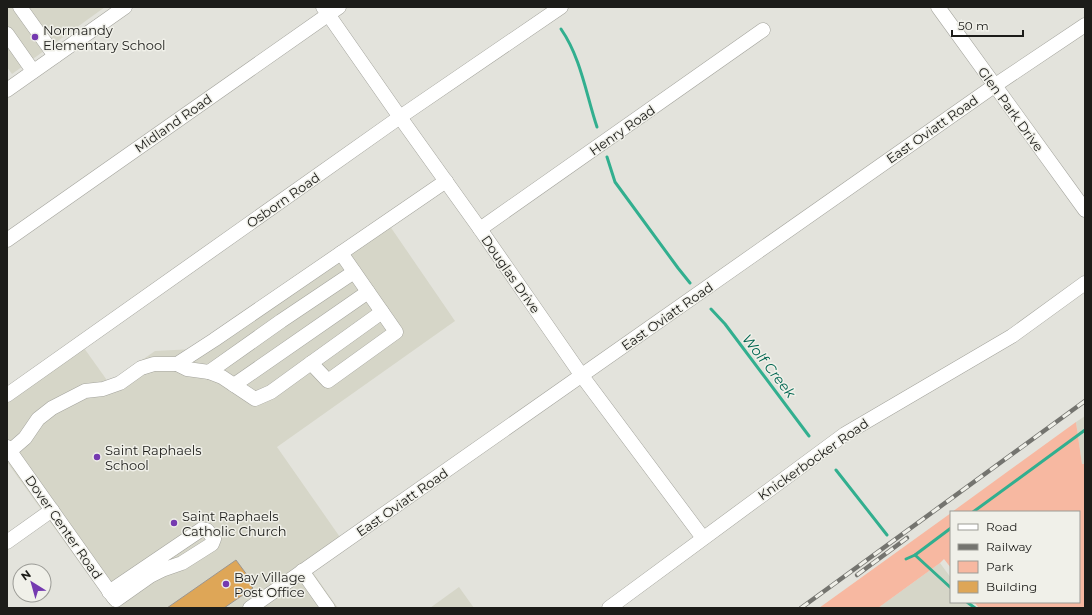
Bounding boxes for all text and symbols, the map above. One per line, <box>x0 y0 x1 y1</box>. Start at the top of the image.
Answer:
scale bar <box>952 12 1023 38</box>
text: 50 m <box>958 18 989 33</box>
place label: Normandy Elementary School <box>43 22 166 53</box>
marker: Normandy Elementary School <box>30 32 40 42</box>
street label: Glen Park Drive <box>975 64 1047 155</box>
street label: Midland Road <box>131 90 215 156</box>
street label: East Oviatt Road <box>883 91 981 167</box>
street label: Henry Road <box>586 101 658 159</box>
street label: Osborn Road <box>243 169 323 231</box>
street label: Douglas Drive <box>478 232 544 316</box>
street label: East Oviatt Road <box>618 278 716 354</box>
water label: Wolf Creek <box>738 330 800 402</box>
street label: Knickerbocker Road <box>755 415 871 503</box>
place label: Saint Raphaels School <box>105 442 202 473</box>
marker: Saint Raphaels School <box>92 452 102 462</box>
street label: East Oviatt Road <box>353 464 451 540</box>
street label: Dover Center Road <box>22 472 106 582</box>
place label: Saint Raphaels Catholic Church <box>182 508 287 539</box>
legend <box>950 511 1080 603</box>
marker: Saint Raphaels Catholic Church <box>169 518 179 528</box>
text: Road <box>986 519 1017 534</box>
text: Railway <box>986 539 1032 554</box>
text: Park <box>986 559 1014 574</box>
north arrow <box>12 563 52 603</box>
text: N <box>18 567 34 583</box>
place label: Bay Village Post Office <box>234 569 306 600</box>
marker: Bay Village Post Office <box>221 579 231 589</box>
text: Building <box>986 579 1037 594</box>

